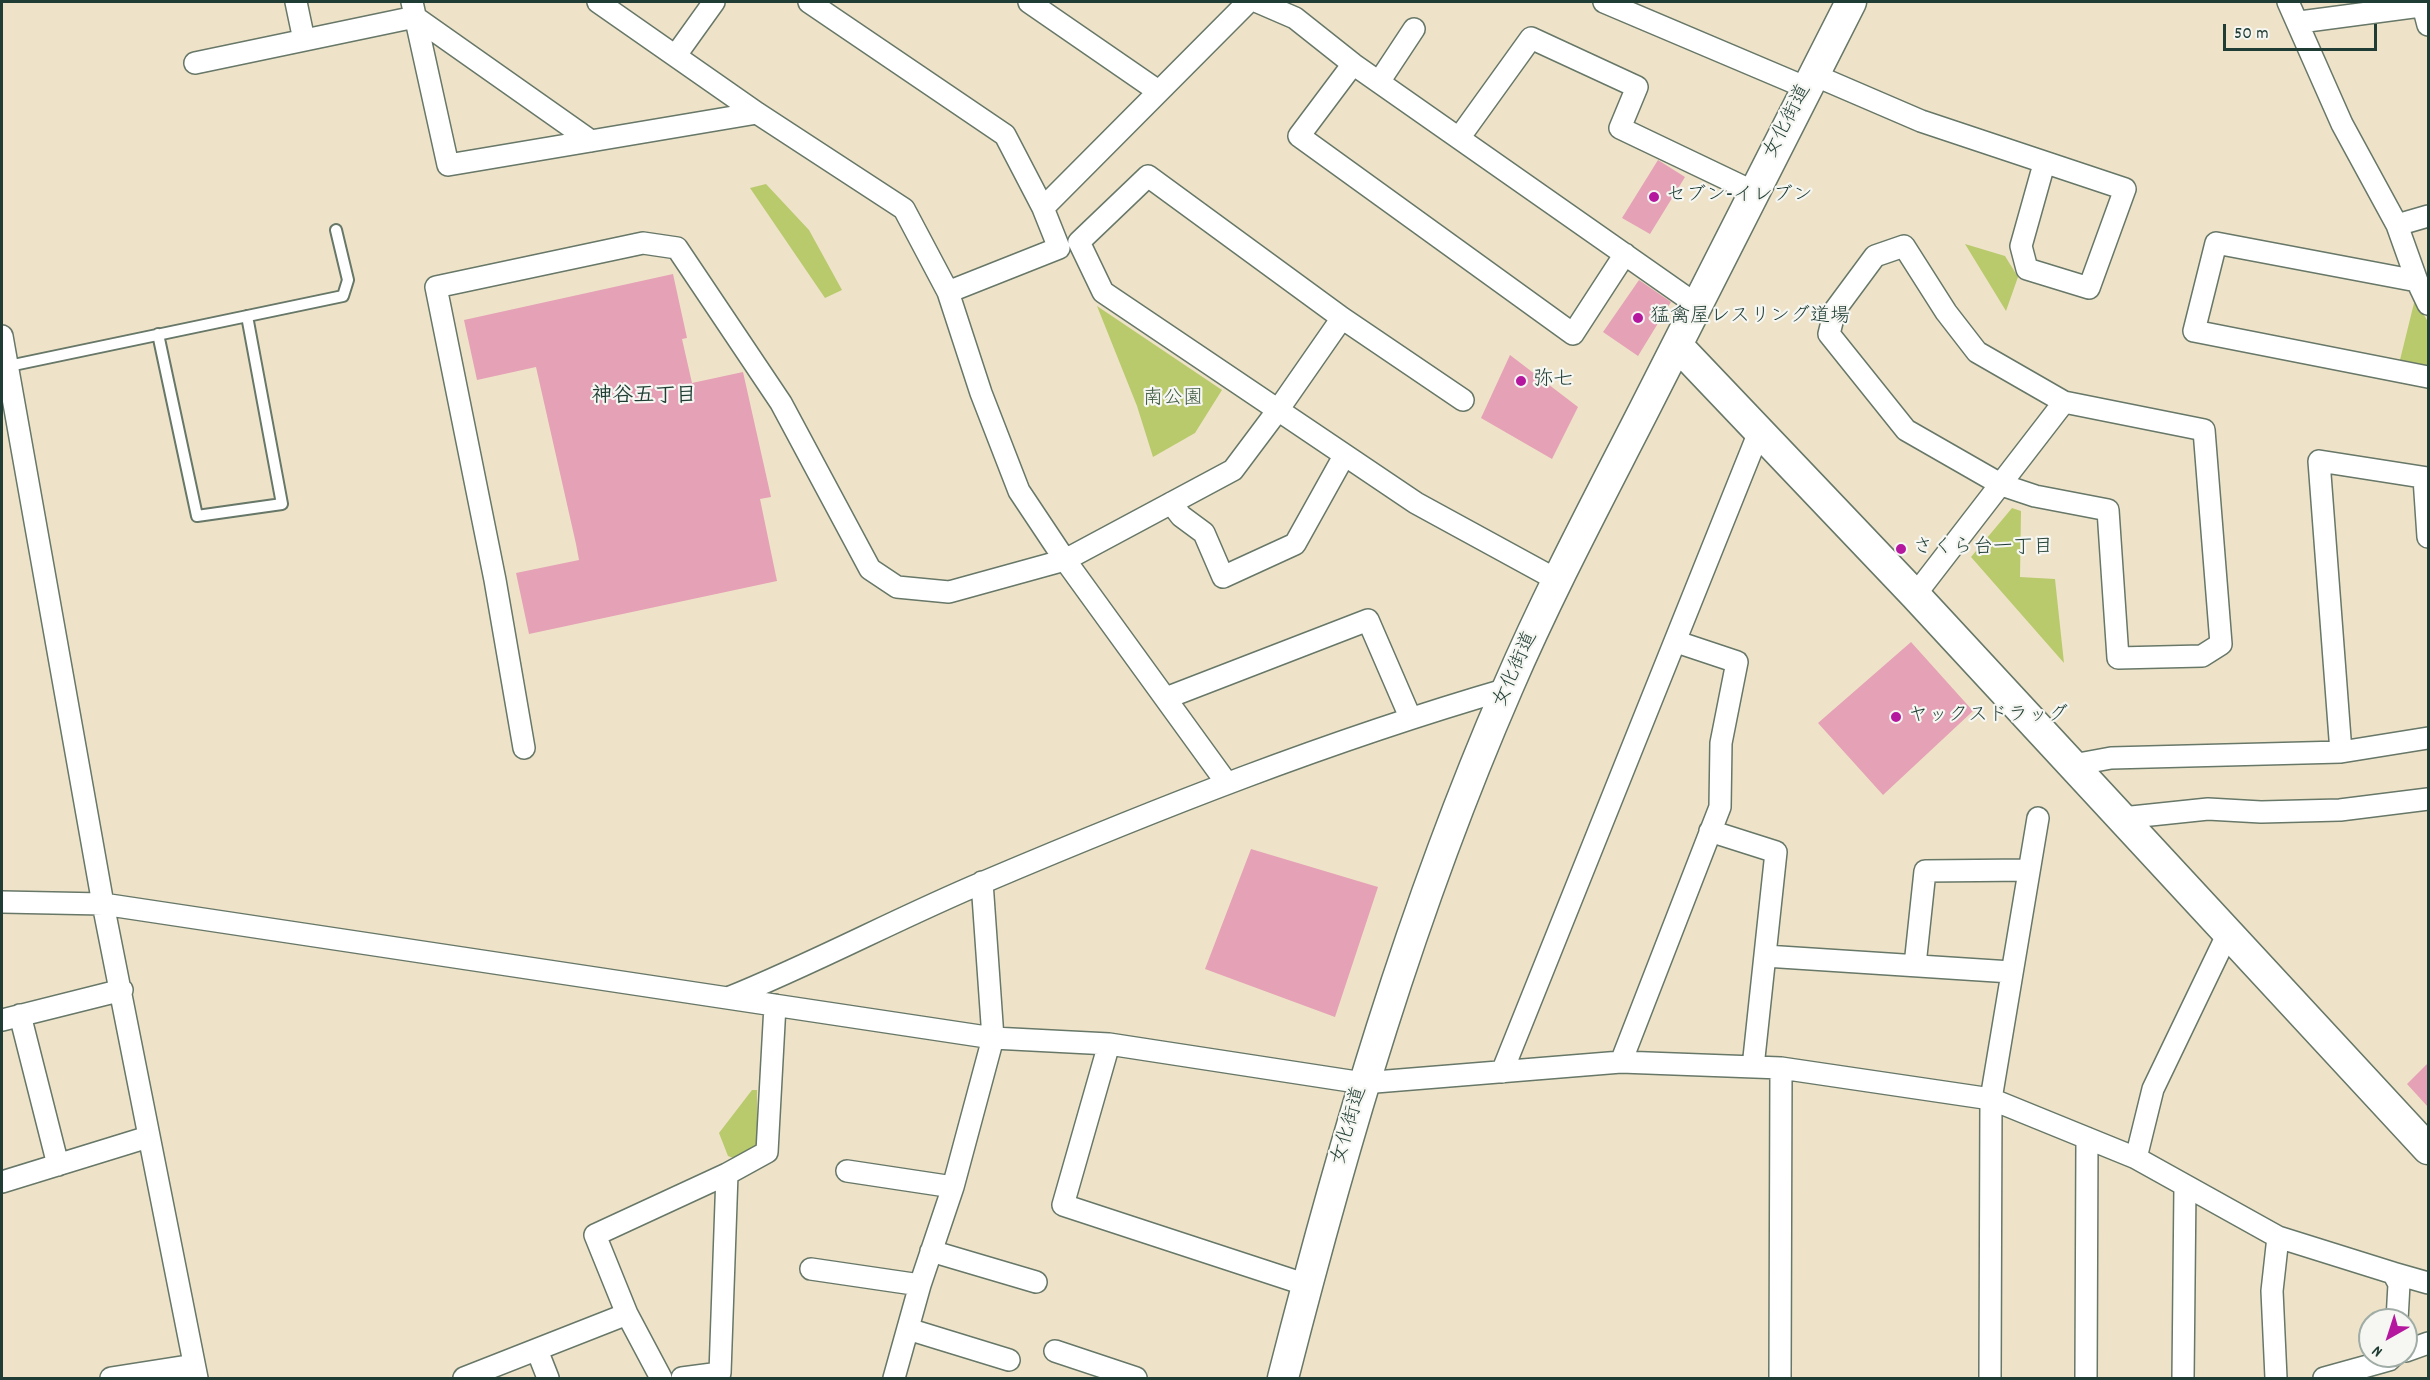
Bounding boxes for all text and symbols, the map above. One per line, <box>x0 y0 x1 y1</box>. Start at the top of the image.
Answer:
scale bar <box>2226 12 2380 50</box>
text: 50 m <box>2234 22 2269 47</box>
street label: 女化街道 <box>1760 81 1818 163</box>
place label: セブン-イレブン <box>1666 185 1813 209</box>
marker: セブン-イレブン <box>1647 190 1661 204</box>
place label: 猛禽屋レスリング道場 <box>1650 306 1850 330</box>
marker: 猛禽屋レスリング道場 <box>1631 311 1645 325</box>
place label: 弥七 <box>1533 369 1573 393</box>
marker: 弥七 <box>1514 374 1528 388</box>
district label: 神谷五丁目 <box>592 385 696 411</box>
park label: 南公園 <box>1143 388 1203 412</box>
place label: さくら台一丁目 <box>1913 537 2053 561</box>
marker: さくら台一丁目 <box>1894 542 1908 556</box>
street label: 女化街道 <box>1490 629 1544 711</box>
place label: ヤックスドラッグ <box>1908 705 2068 729</box>
marker: ヤックスドラッグ <box>1889 710 1903 724</box>
street label: 女化街道 <box>1328 1084 1374 1168</box>
north arrow <box>2358 1308 2418 1368</box>
text: N <box>2367 1339 2388 1362</box>

